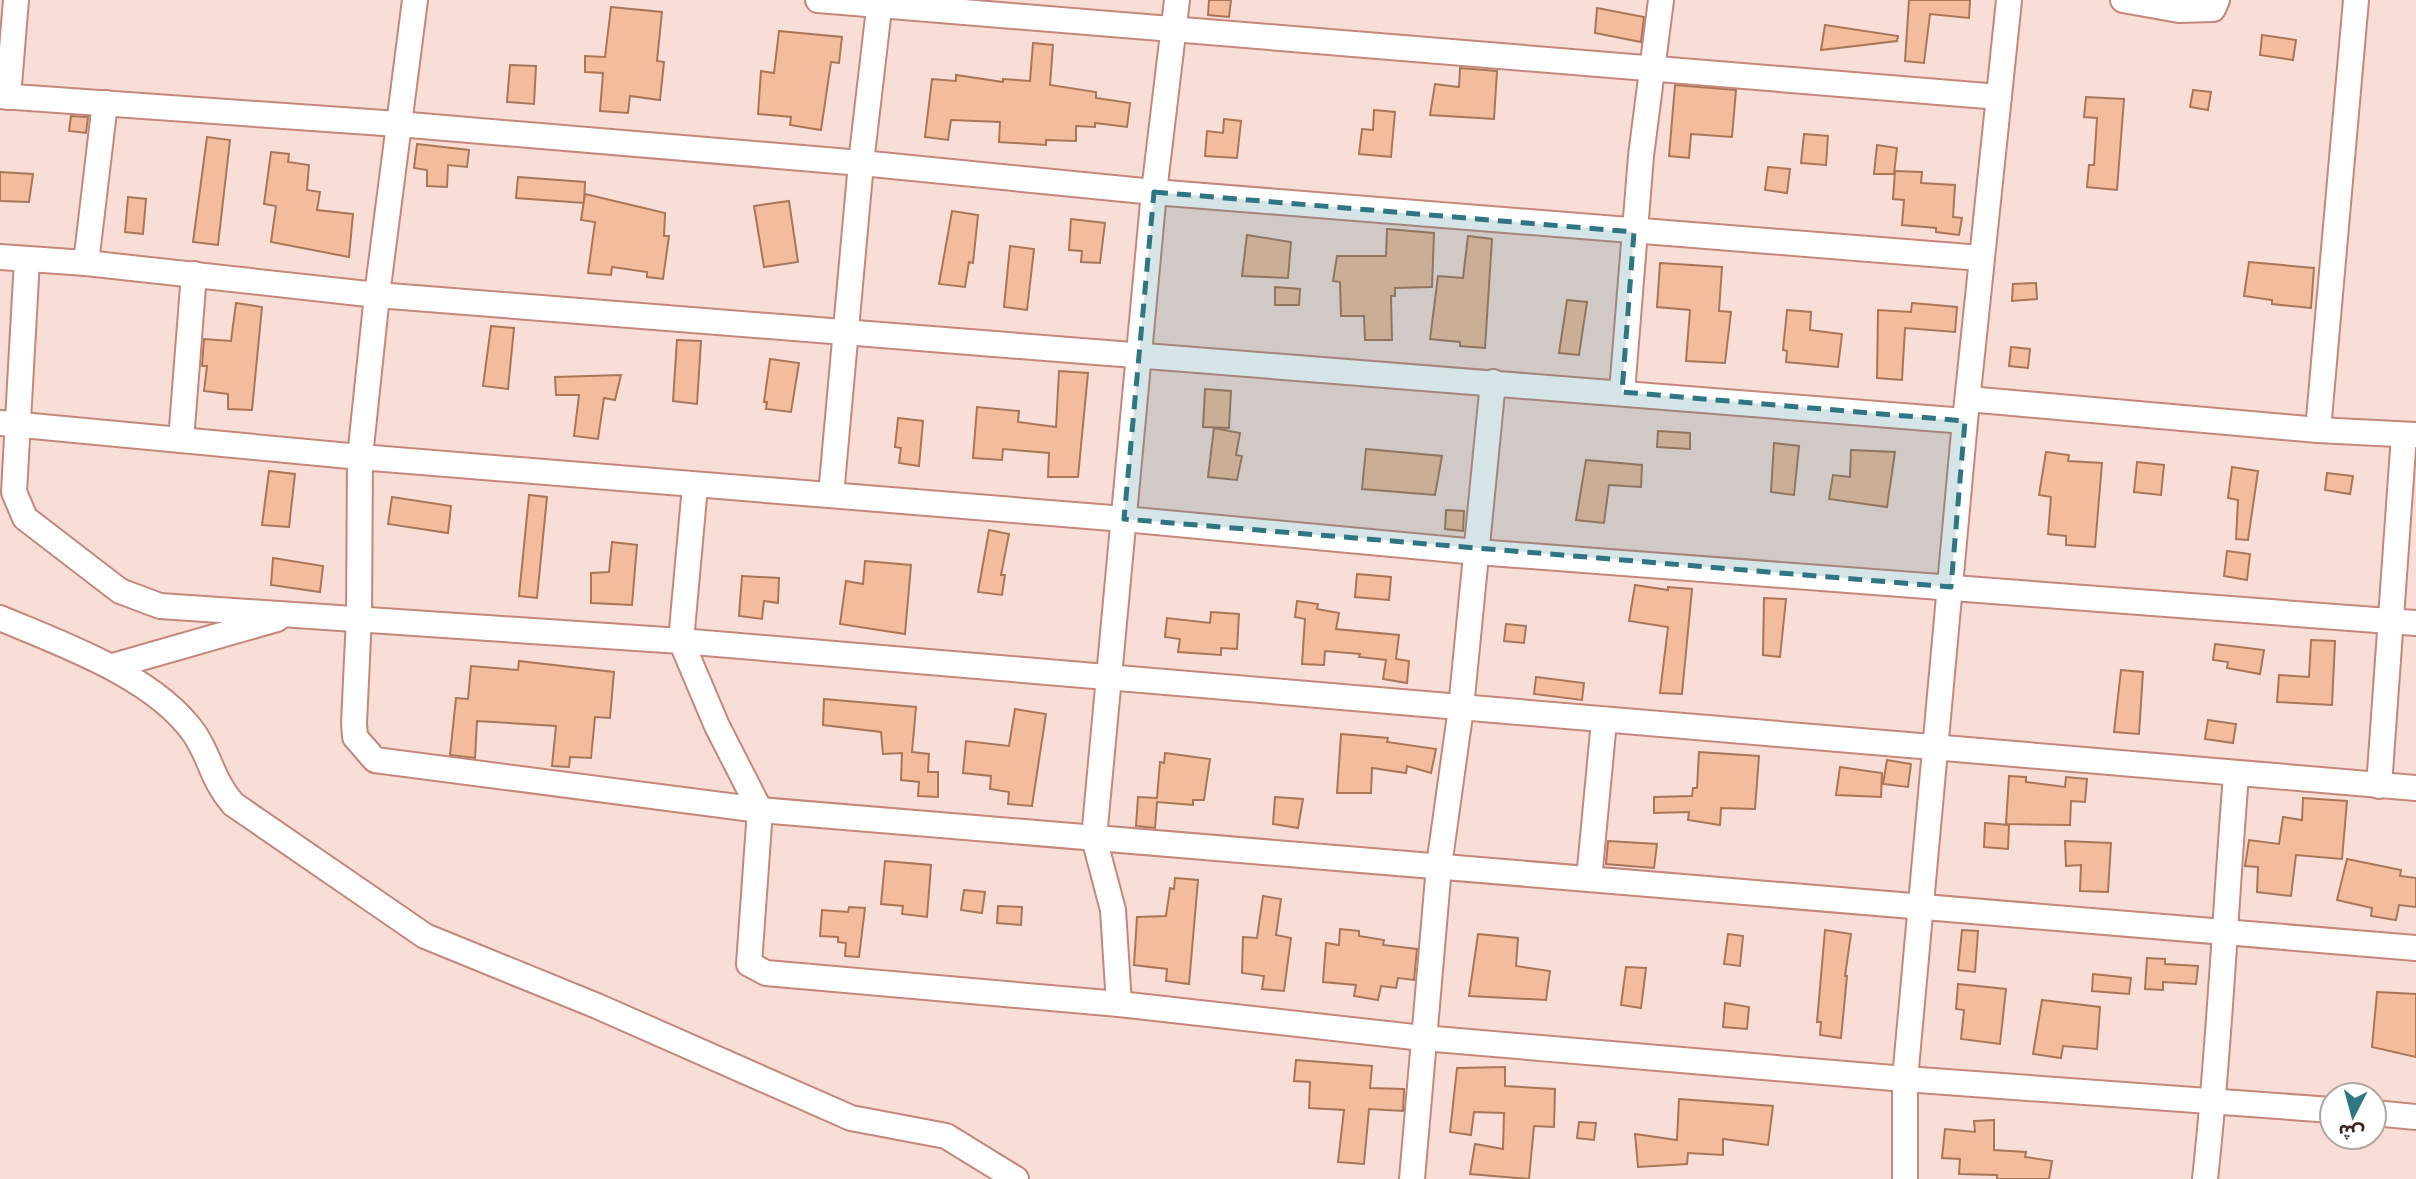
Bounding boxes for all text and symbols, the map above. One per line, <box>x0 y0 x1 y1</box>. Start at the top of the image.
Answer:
north arrow <box>2318 1081 2388 1151</box>
text: ش <box>2337 1119 2366 1145</box>

